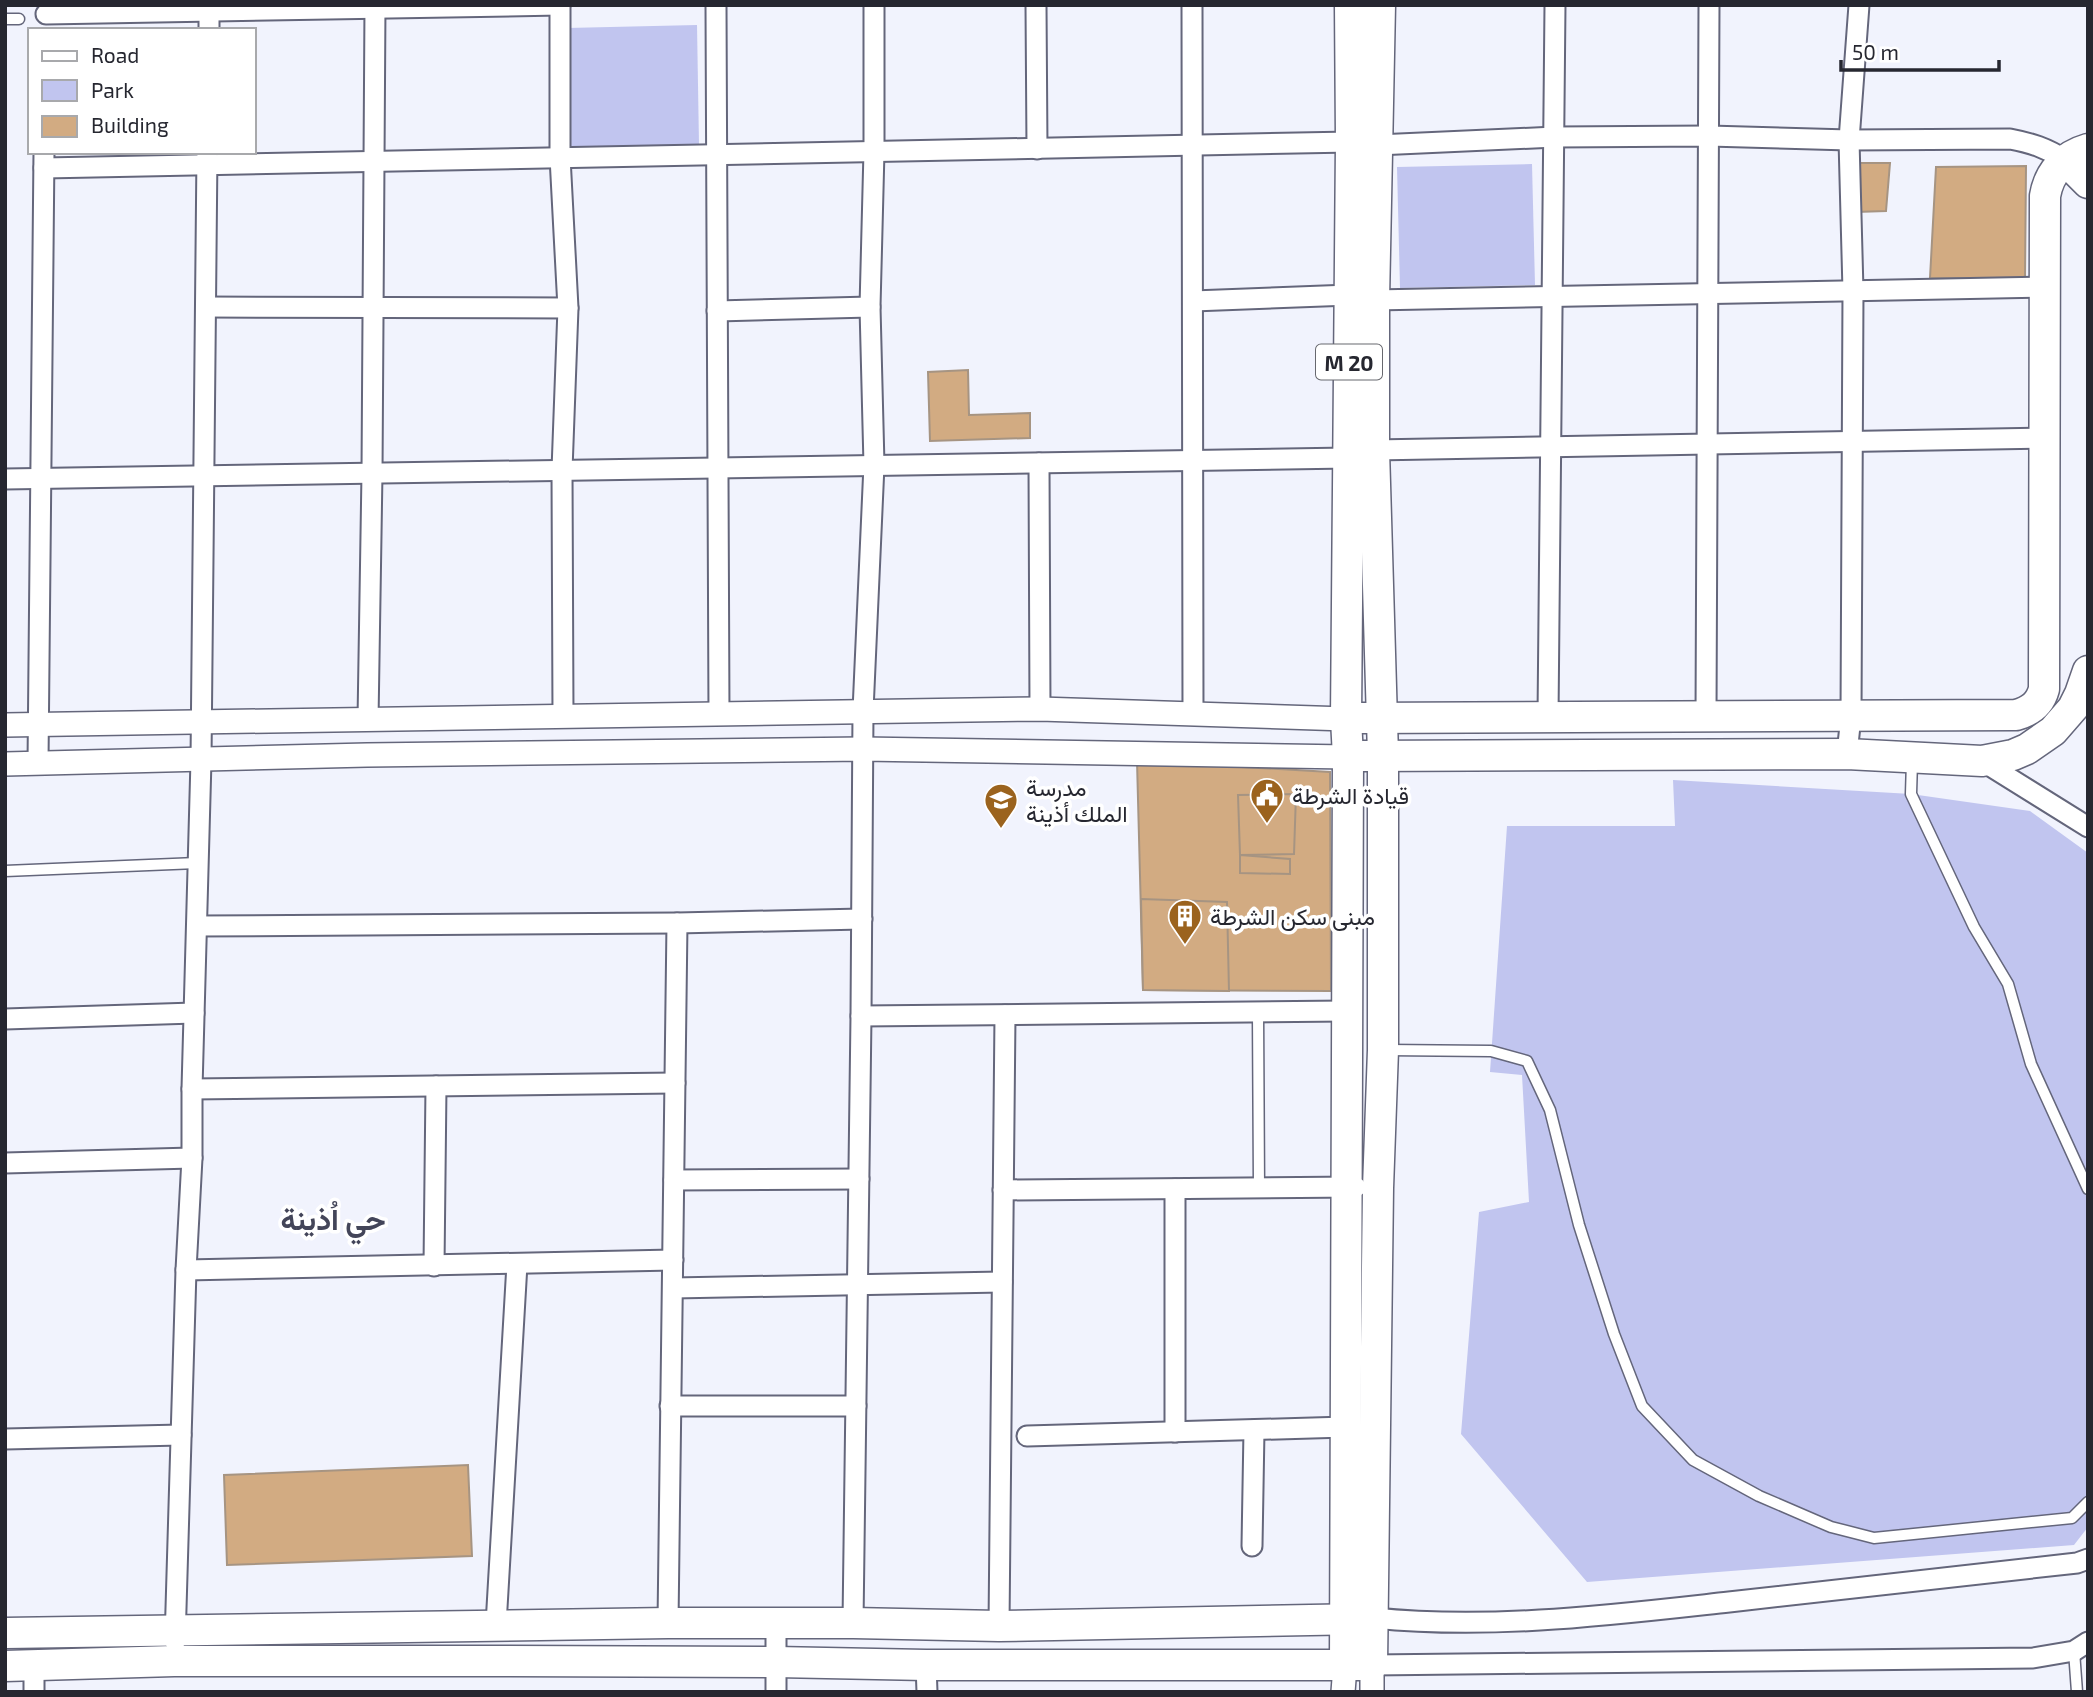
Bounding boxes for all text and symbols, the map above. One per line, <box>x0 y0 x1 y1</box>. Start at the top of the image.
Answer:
legend <box>28 28 256 154</box>
scale bar <box>1841 28 1998 72</box>
text: 50 m <box>1852 39 1899 64</box>
text: Road <box>91 42 139 67</box>
text: Park <box>91 77 134 102</box>
text: Building <box>91 112 169 137</box>
road number: M 20 <box>1316 344 1382 380</box>
place label: مدرسة الملك أذينة <box>1026 773 1128 827</box>
public building icon: قيادة الشرطة <box>1248 776 1286 825</box>
school or university icon: مدرسة الملك أذينة <box>982 781 1020 830</box>
place label: قيادة الشرطة <box>1292 781 1409 811</box>
building icon: مبنى سكن الشرطة <box>1166 897 1204 946</box>
place label: مبنى سكن الشرطة <box>1210 902 1375 932</box>
district label: حي اُذينة <box>280 1200 386 1245</box>

